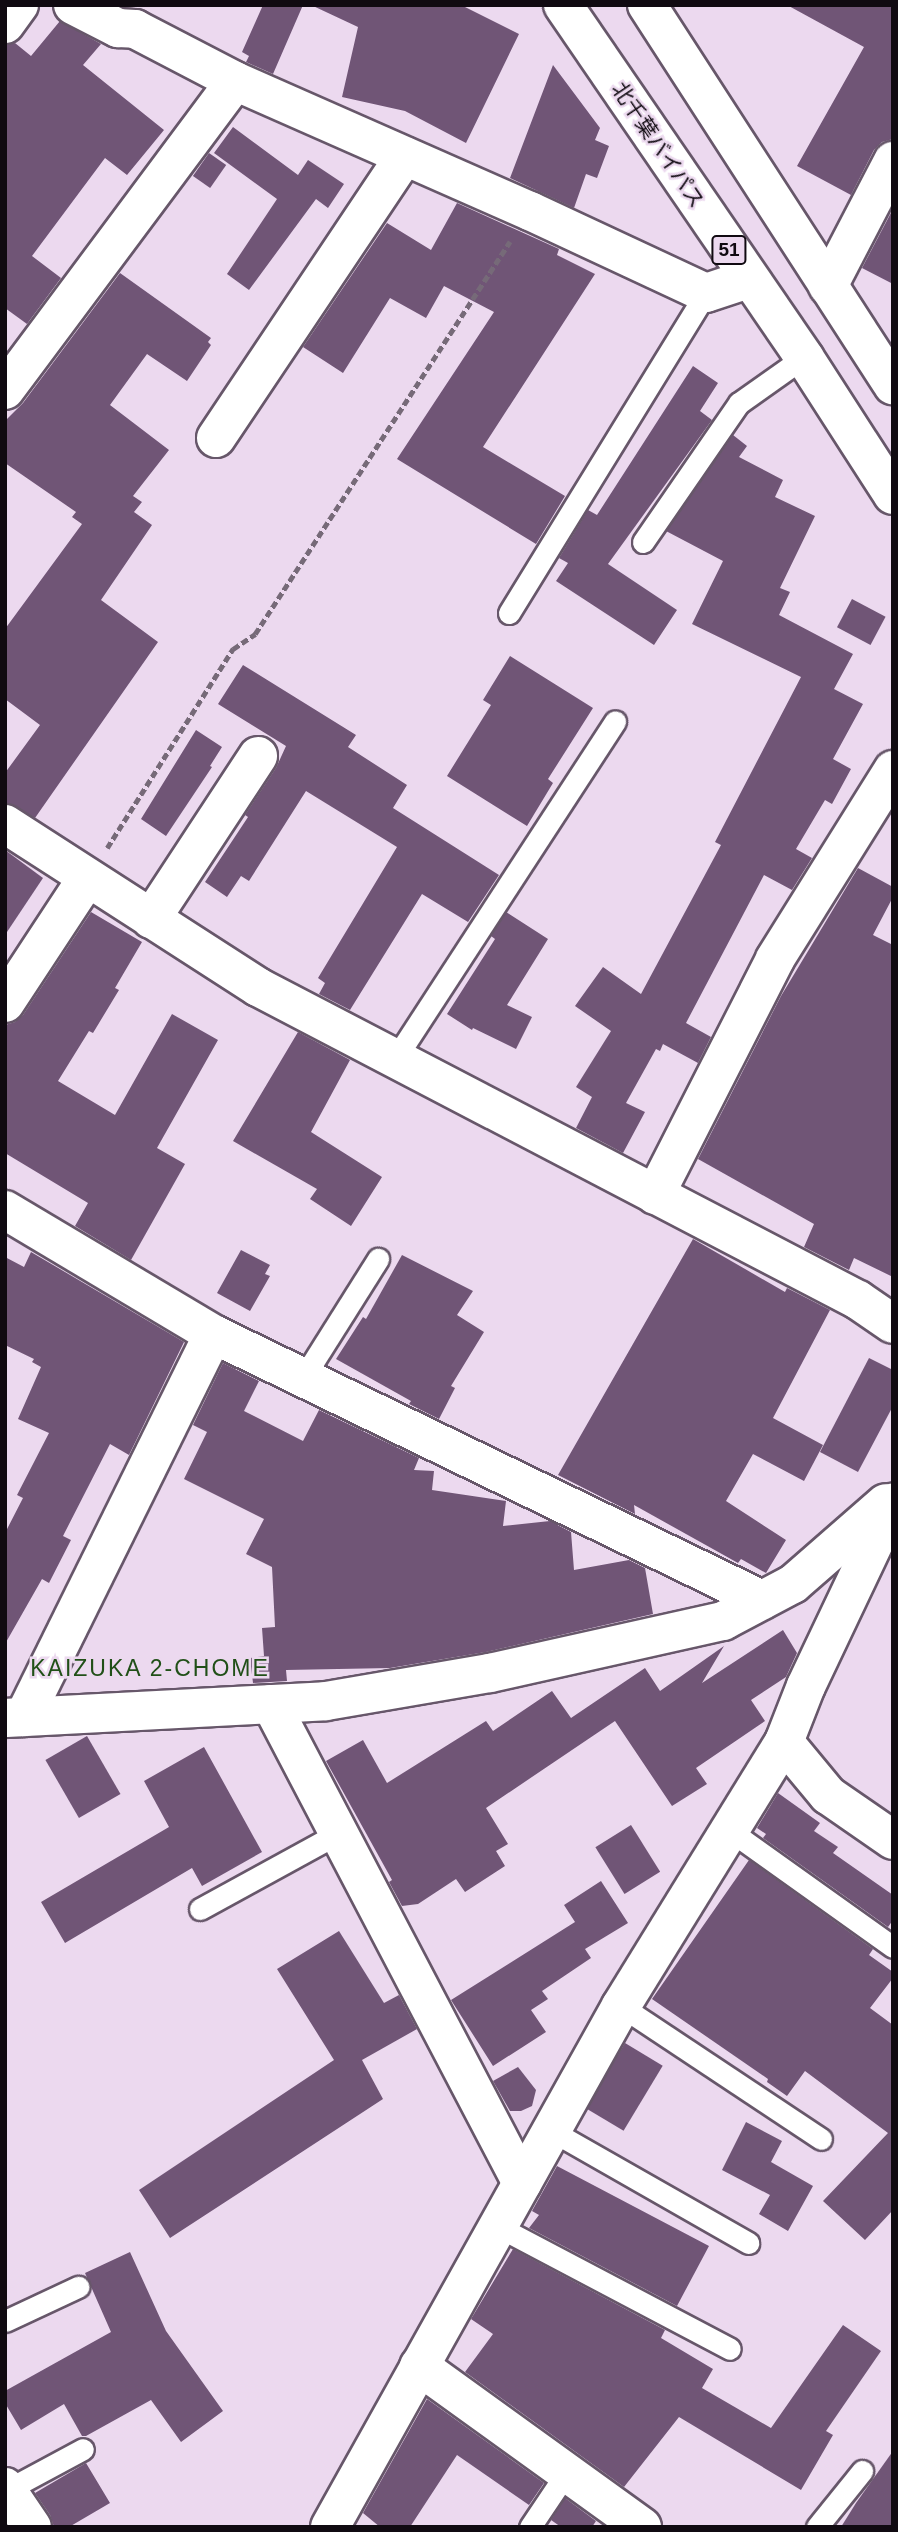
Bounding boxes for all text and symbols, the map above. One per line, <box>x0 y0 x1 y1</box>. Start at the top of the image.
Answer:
street label: 北千葉バイパス <box>606 77 710 213</box>
road number: 51 <box>710 234 748 266</box>
district label: KAIZUKA 2-CHOME <box>31 1654 269 1682</box>

